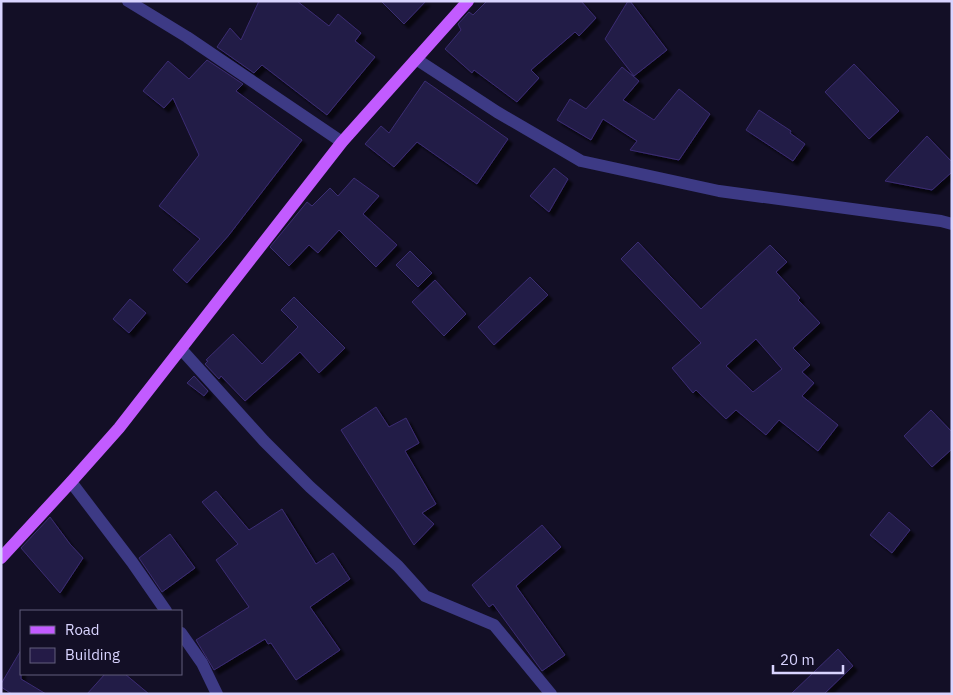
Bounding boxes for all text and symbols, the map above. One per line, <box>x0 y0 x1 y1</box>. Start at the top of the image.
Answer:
legend <box>20 610 182 675</box>
text: Road <box>65 620 100 639</box>
scale bar <box>773 642 843 674</box>
text: Building <box>65 645 120 664</box>
text: 20 m <box>780 650 815 669</box>

